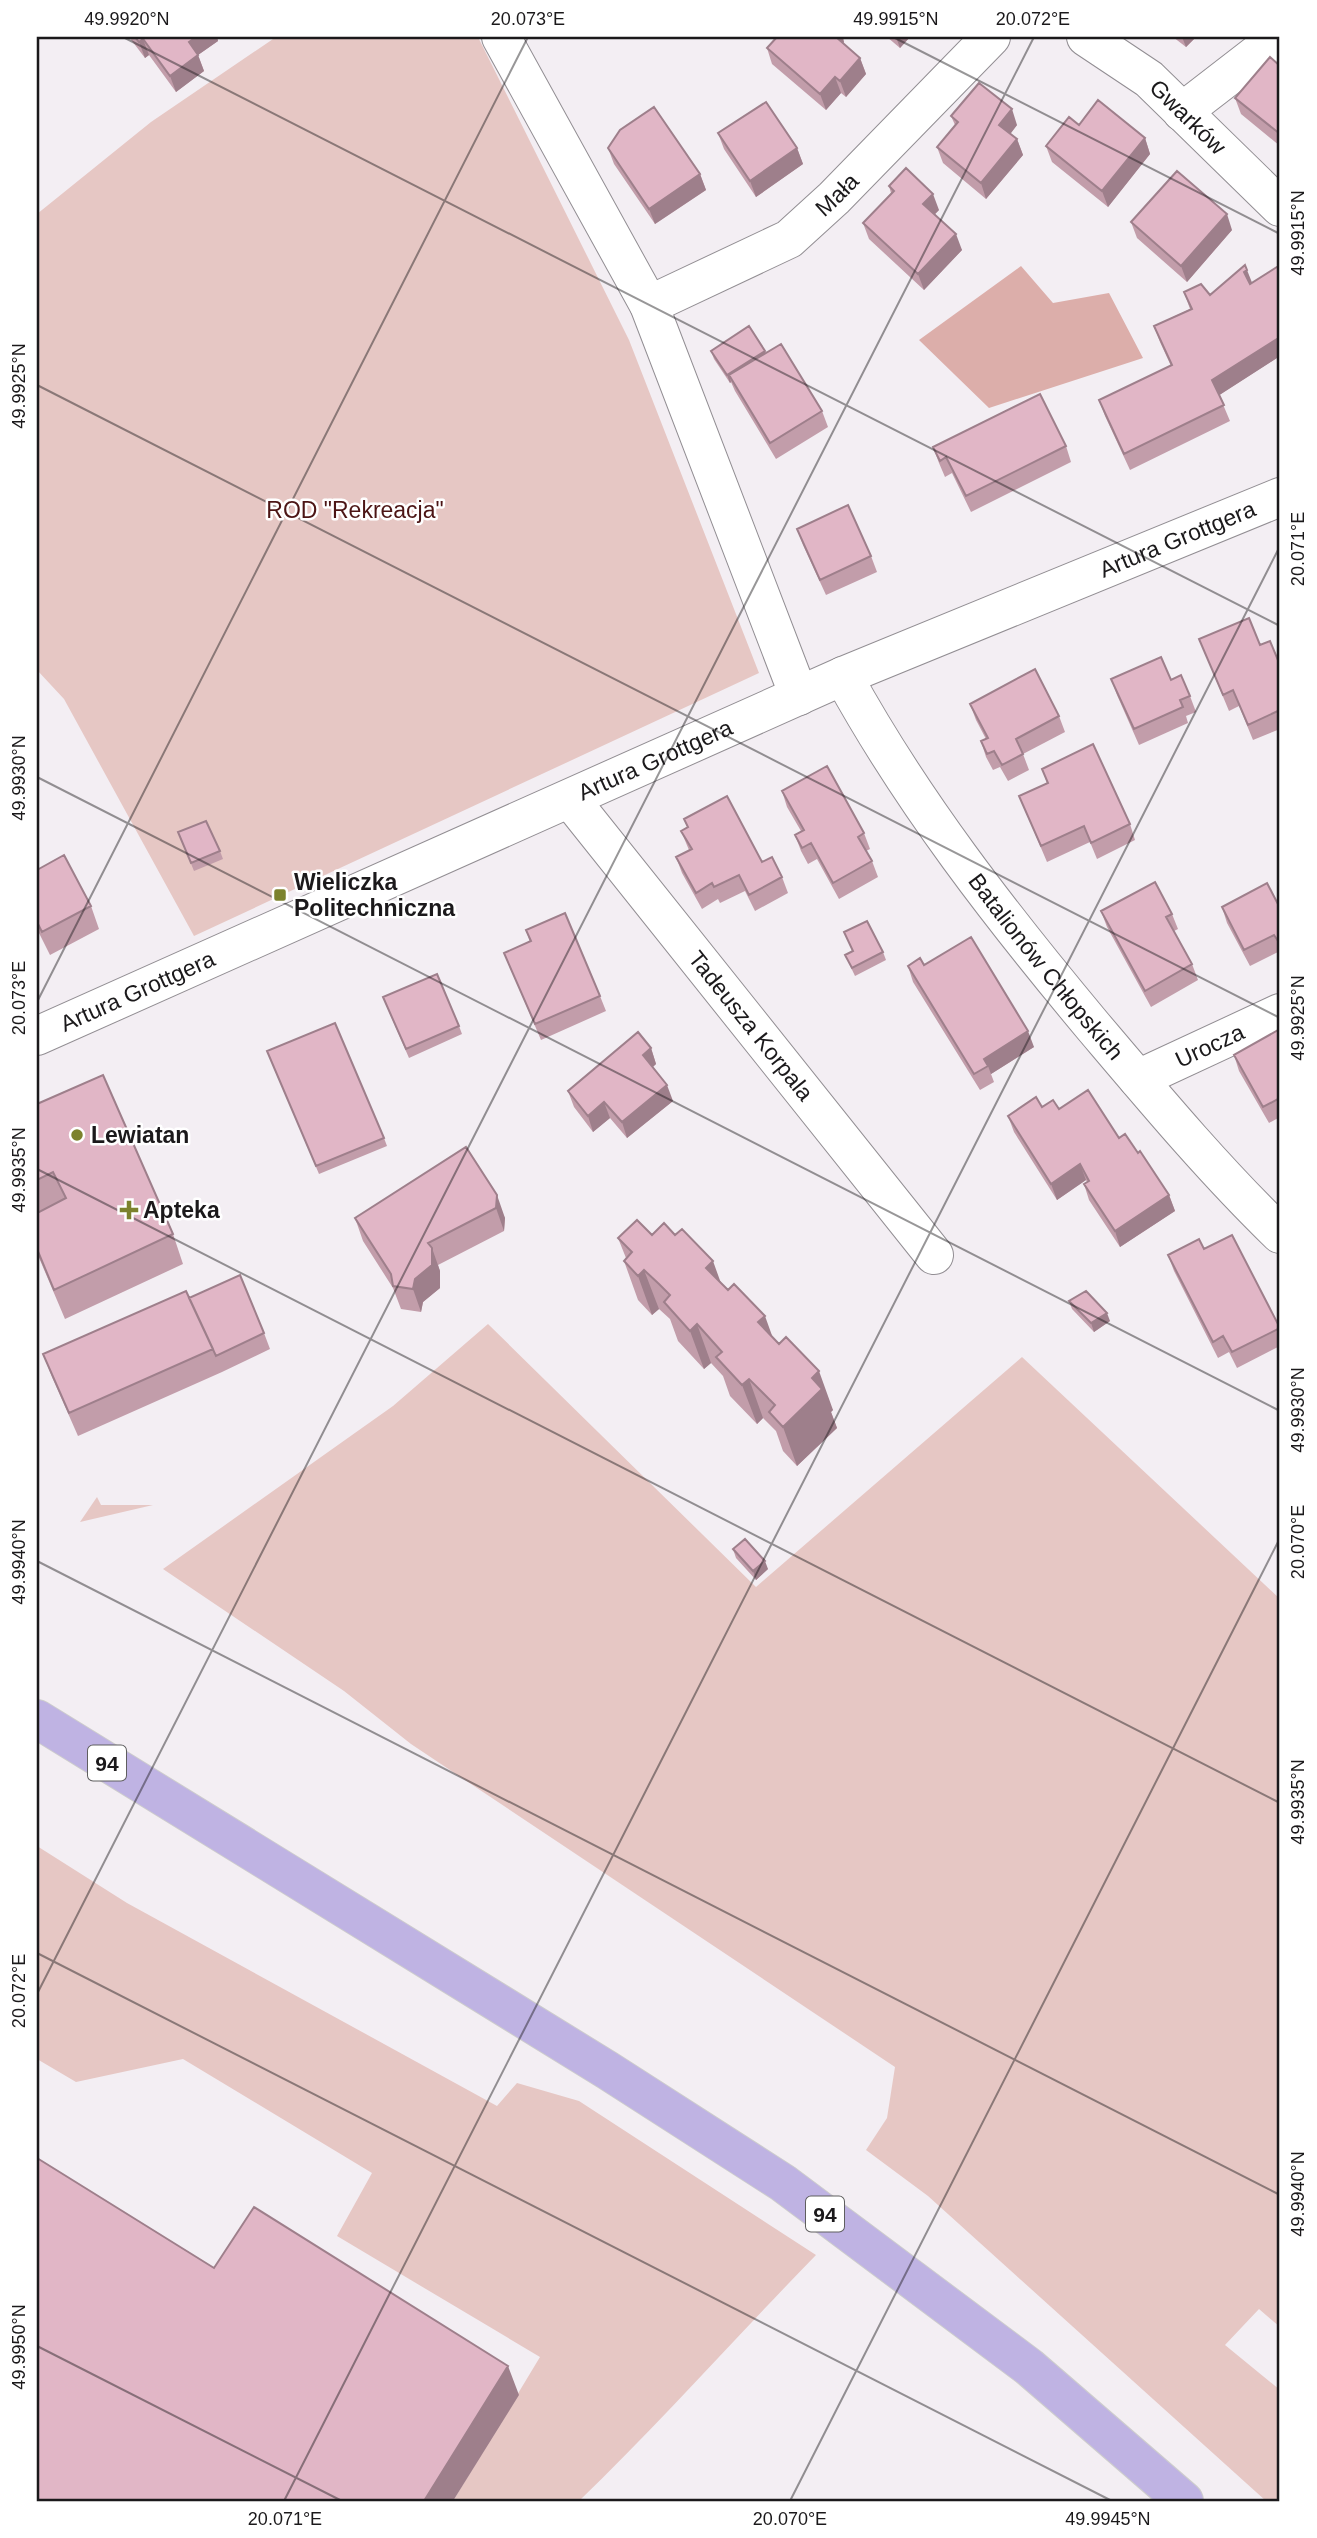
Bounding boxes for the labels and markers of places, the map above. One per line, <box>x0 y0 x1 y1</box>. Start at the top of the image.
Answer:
place label: Wieliczka Politechniczna <box>294 869 455 921</box>
marker: Wieliczka Politechniczna <box>272 887 288 903</box>
place label: Lewiatan <box>91 1122 189 1148</box>
marker: Lewiatan <box>69 1127 85 1143</box>
place label: Apteka <box>143 1197 220 1223</box>
marker: Apteka <box>121 1202 137 1218</box>

